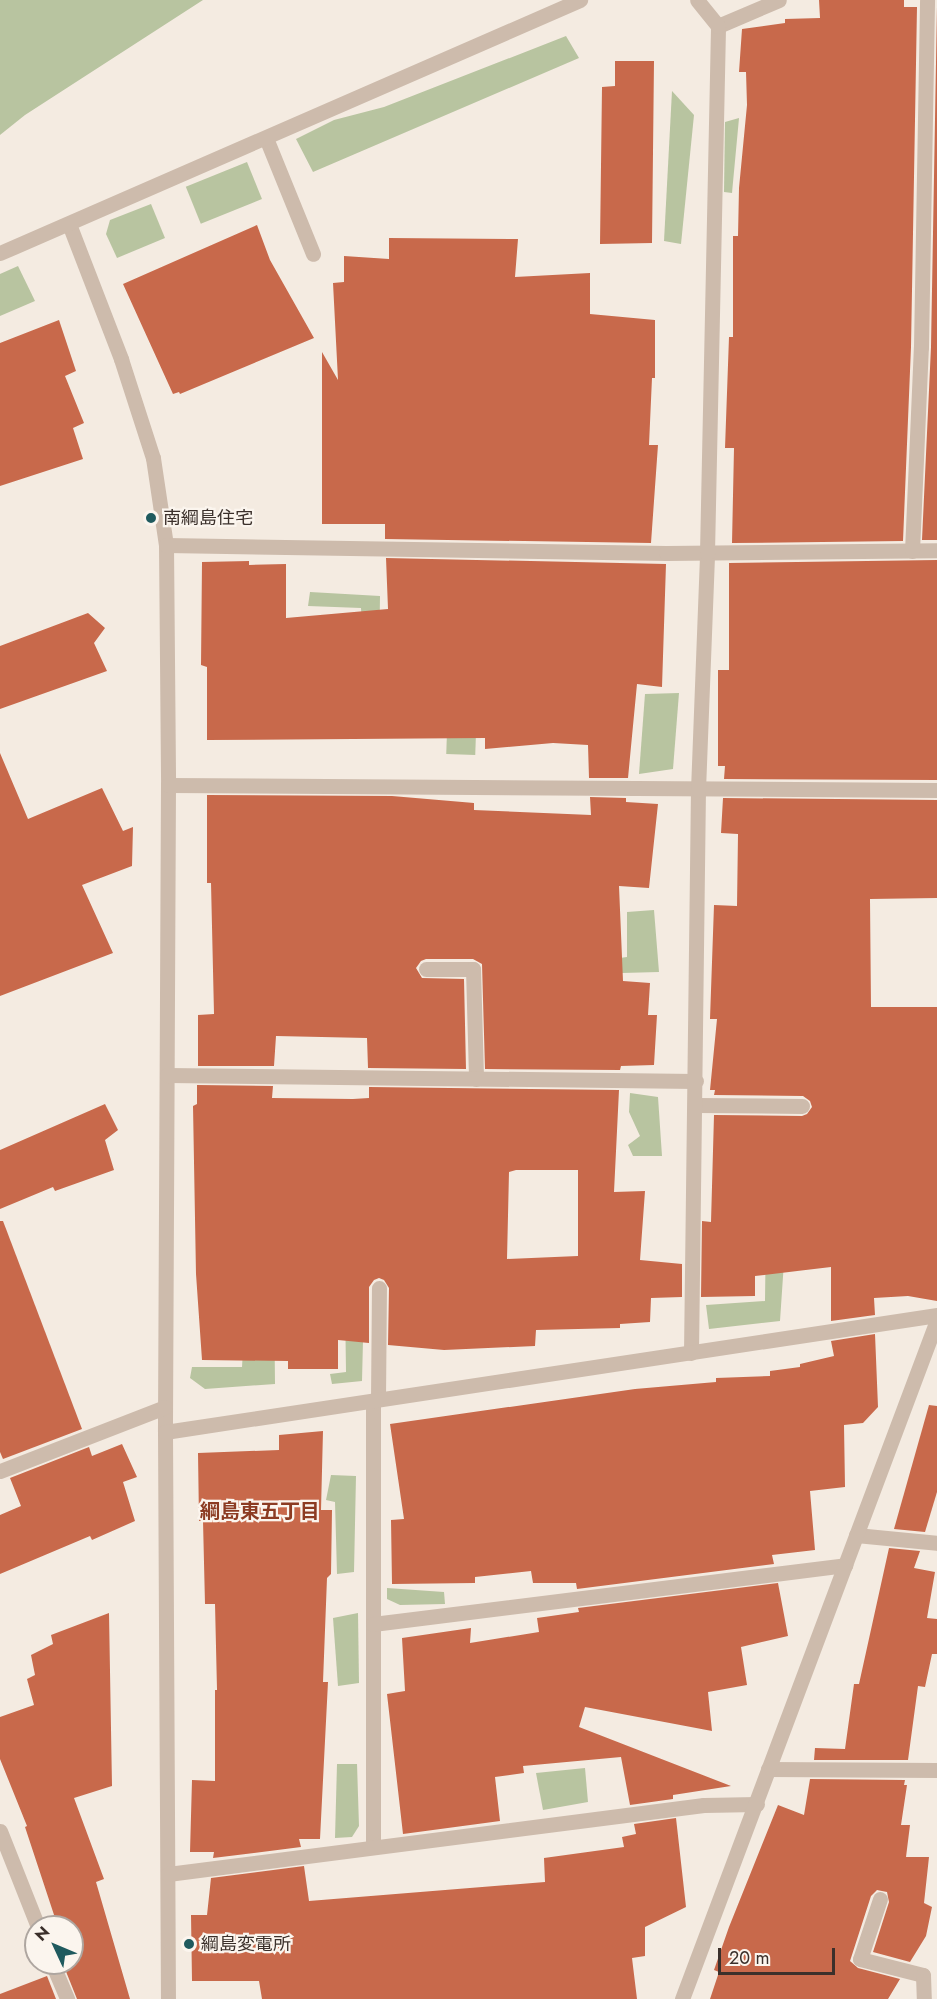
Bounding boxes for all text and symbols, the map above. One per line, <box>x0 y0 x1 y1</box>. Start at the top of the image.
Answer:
place label: 南綱島住宅 <box>163 507 253 529</box>
marker: 南綱島住宅 <box>144 511 158 525</box>
district label: 綱島東五丁目 <box>200 1499 320 1523</box>
north arrow <box>24 1915 84 1975</box>
text: N <box>29 1921 55 1946</box>
place label: 綱島変電所 <box>201 1933 291 1955</box>
scale bar <box>721 1936 838 1974</box>
marker: 綱島変電所 <box>182 1937 196 1951</box>
text: 20 m <box>729 1945 769 1971</box>

